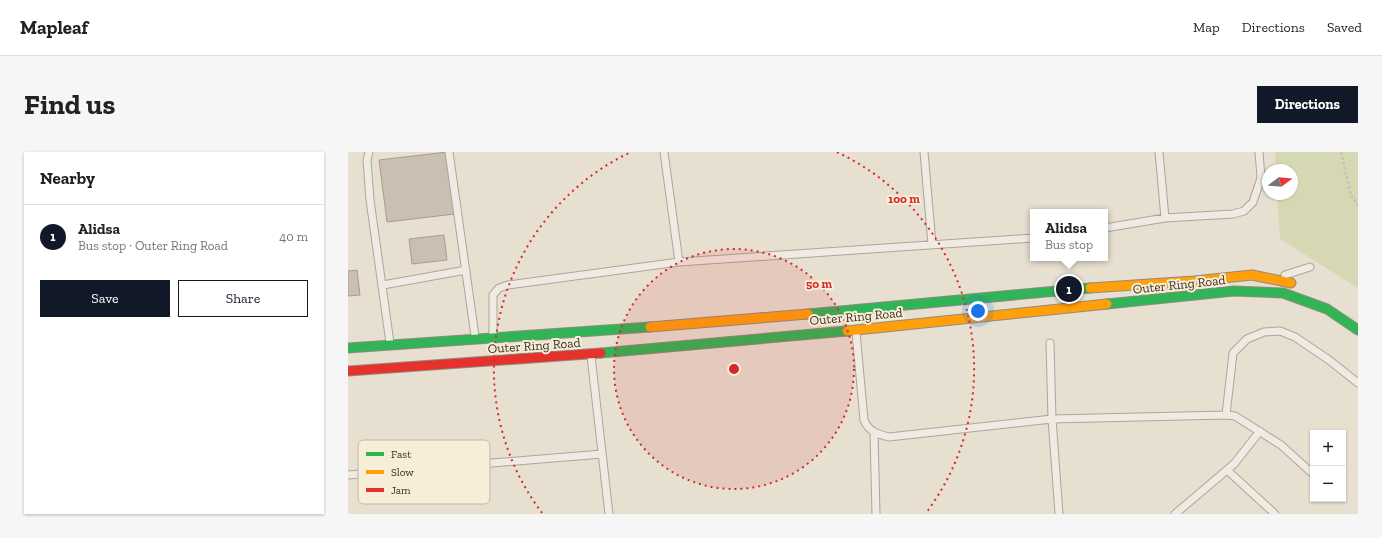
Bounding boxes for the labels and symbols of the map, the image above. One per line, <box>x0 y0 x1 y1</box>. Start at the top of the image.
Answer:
north arrow <box>1262 164 1298 200</box>
text: 100 m <box>888 192 920 206</box>
street label: Outer Ring Road <box>1132 272 1226 297</box>
pin: 1 <box>1056 274 1082 304</box>
text: 50 m <box>806 277 832 291</box>
your location <box>968 301 988 321</box>
street label: Outer Ring Road <box>809 305 903 328</box>
street label: Outer Ring Road <box>487 335 581 356</box>
centre of rings <box>727 362 741 376</box>
legend <box>358 440 490 504</box>
text: Fast <box>391 448 412 461</box>
text: Slow <box>391 466 414 479</box>
text: Jam <box>391 484 411 497</box>

